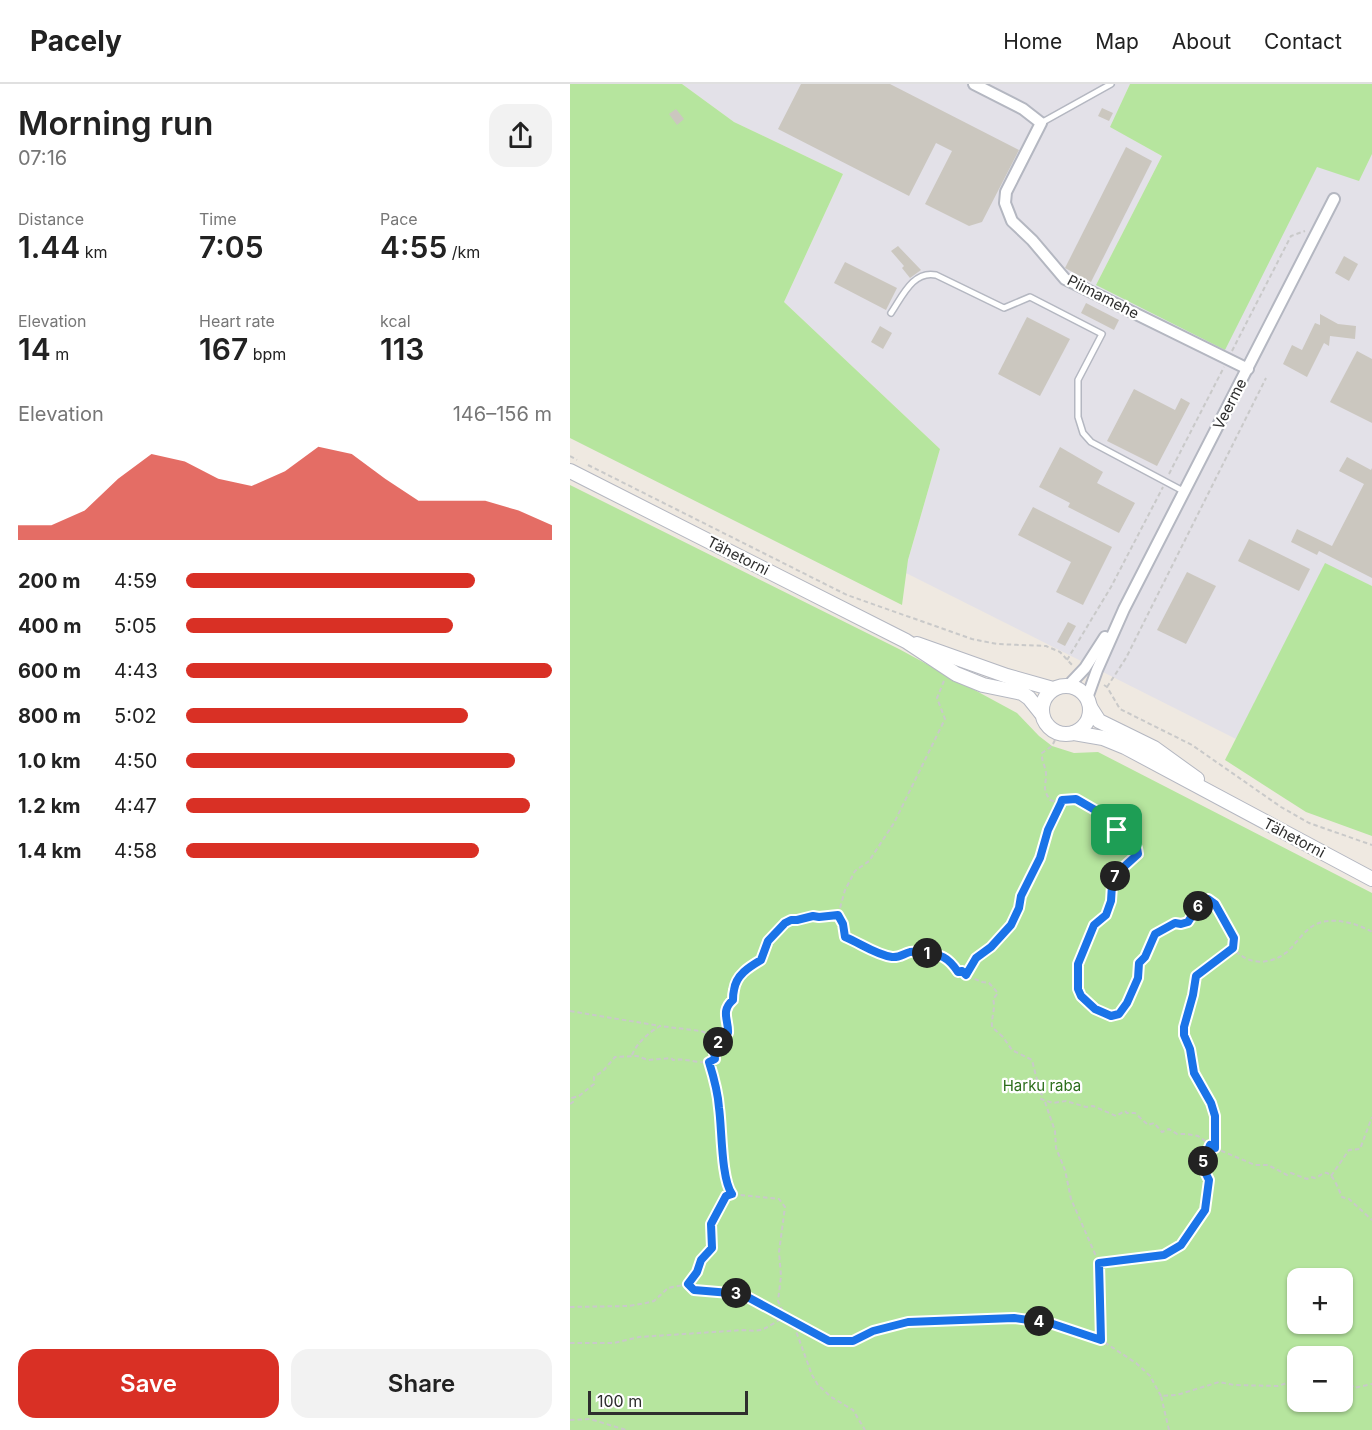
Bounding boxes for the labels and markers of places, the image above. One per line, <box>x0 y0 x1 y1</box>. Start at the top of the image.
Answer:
pin <box>1091 804 1142 855</box>
pin: 7 <box>1100 861 1130 891</box>
pin: 6 <box>1183 891 1213 921</box>
pin: 1 <box>912 938 942 968</box>
pin: 2 <box>703 1027 733 1057</box>
pin: 5 <box>1188 1146 1218 1176</box>
pin: 3 <box>721 1278 751 1308</box>
pin: 4 <box>1024 1306 1054 1336</box>

